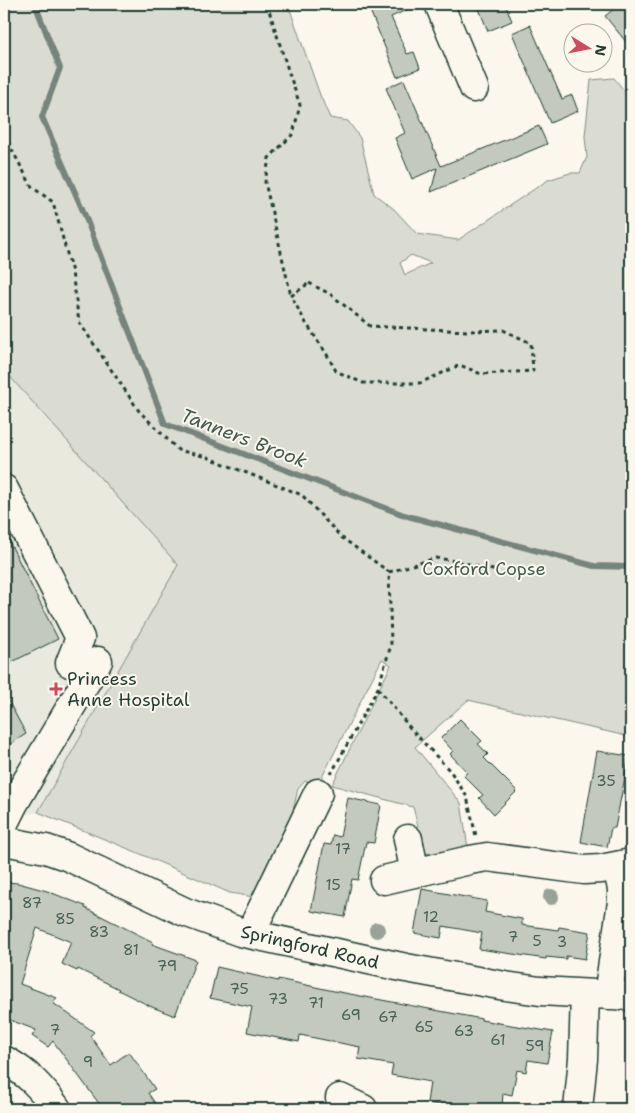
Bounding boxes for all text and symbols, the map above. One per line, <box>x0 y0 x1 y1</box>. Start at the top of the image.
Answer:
north arrow <box>562 22 612 72</box>
text: N <box>591 43 611 57</box>
water label: Tanners Brook <box>177 403 311 474</box>
park label: Coxford Copse <box>422 557 546 581</box>
place label: Princess Anne Hospital <box>67 667 190 712</box>
marker: Princess Anne Hospital <box>49 682 63 696</box>
house number: 35 <box>596 771 616 791</box>
house number: 17 <box>335 839 351 859</box>
house number: 15 <box>325 875 341 895</box>
house number: 87 <box>22 893 42 913</box>
house number: 12 <box>423 907 439 927</box>
house number: 85 <box>55 909 75 929</box>
street label: Springford Road <box>239 919 381 975</box>
house number: 83 <box>89 922 109 942</box>
house number: 7 <box>508 927 518 947</box>
house number: 5 <box>532 931 542 951</box>
house number: 3 <box>557 932 567 952</box>
house number: 81 <box>123 940 139 960</box>
house number: 79 <box>157 956 177 976</box>
house number: 75 <box>229 979 249 999</box>
house number: 73 <box>268 989 288 1009</box>
house number: 71 <box>308 993 324 1013</box>
house number: 69 <box>341 1005 361 1025</box>
house number: 67 <box>378 1007 398 1027</box>
house number: 65 <box>414 1017 434 1037</box>
house number: 7 <box>50 1020 60 1040</box>
house number: 63 <box>454 1021 474 1041</box>
house number: 61 <box>490 1030 506 1050</box>
house number: 59 <box>526 1036 544 1056</box>
house number: 9 <box>83 1052 93 1072</box>

